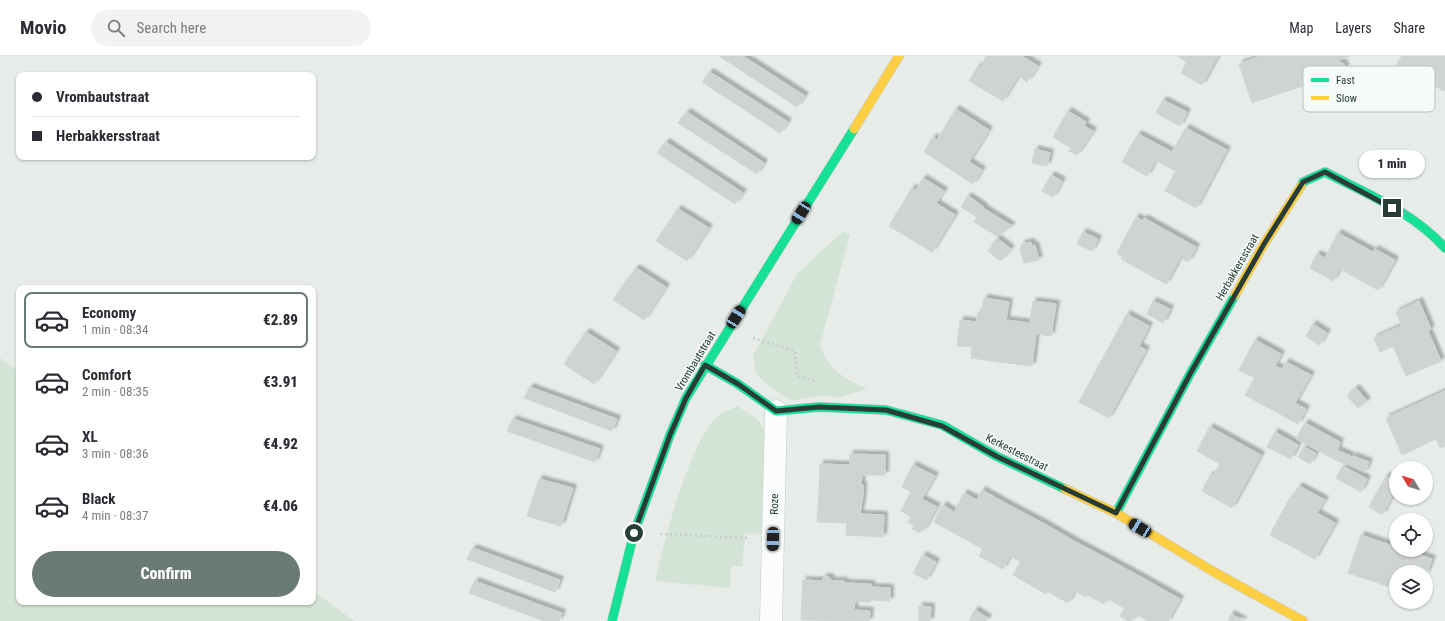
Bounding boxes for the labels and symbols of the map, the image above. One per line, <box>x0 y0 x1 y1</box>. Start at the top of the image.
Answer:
legend <box>1303 66 1435 112</box>
text: Fast <box>1336 74 1355 87</box>
text: Slow <box>1336 92 1357 105</box>
callout: 1 min <box>1359 150 1425 178</box>
route end <box>1383 199 1401 217</box>
car <box>790 200 812 226</box>
street label: Herbakkersstraat <box>1213 232 1262 303</box>
car <box>725 304 747 330</box>
street label: Vrombautstraat <box>672 329 718 394</box>
street label: Kerkesteestraat <box>983 431 1050 474</box>
north arrow <box>1389 461 1433 505</box>
street label: Roze <box>768 493 781 515</box>
car <box>1127 517 1153 539</box>
route start <box>625 524 643 542</box>
car <box>767 527 779 551</box>

